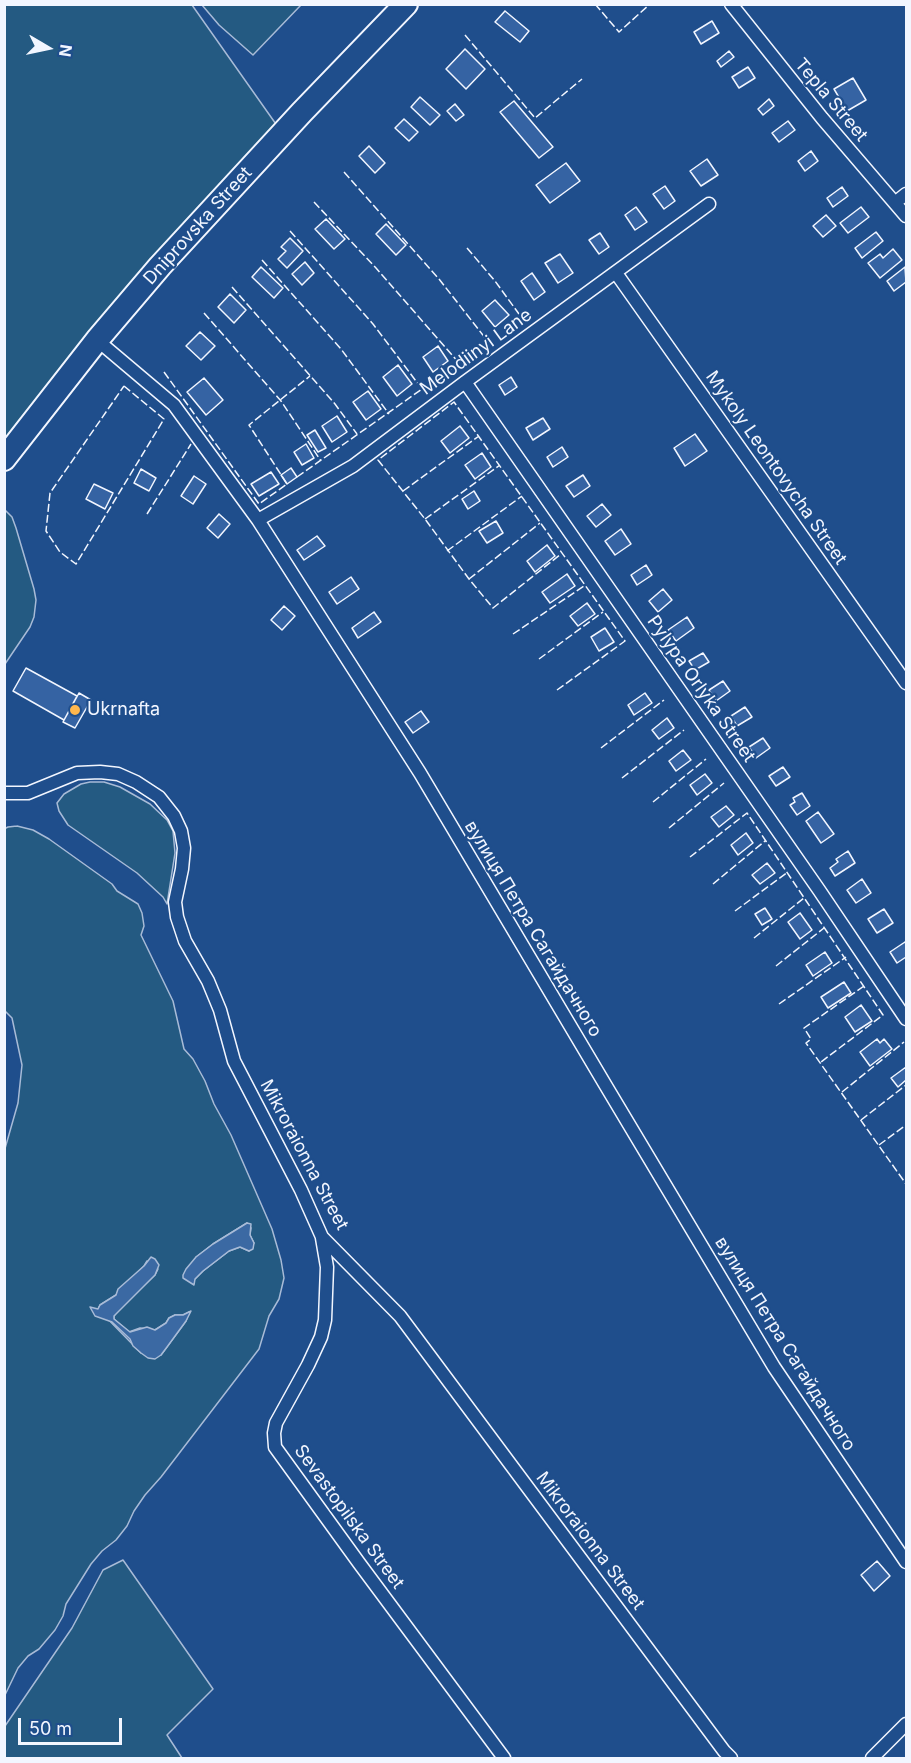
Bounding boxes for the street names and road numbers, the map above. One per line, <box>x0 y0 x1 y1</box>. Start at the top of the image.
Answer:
street label: Tepla Street <box>790 54 872 146</box>
street label: Dniprovska Street <box>139 163 257 289</box>
street label: Melodiinyi Lane <box>416 304 536 400</box>
street label: Mykoly Leontovycha Street <box>701 367 851 569</box>
street label: Pylypa Orlyka Street <box>642 612 760 766</box>
street label: вулиця Петра Сагайдачного <box>460 817 606 1041</box>
street label: Mikroraionna Street <box>255 1076 353 1234</box>
street label: вулиця Петра Сагайдачного <box>710 1233 860 1455</box>
street label: Sevastopilska Street <box>289 1441 409 1593</box>
street label: Mikroraionna Street <box>531 1468 649 1614</box>

